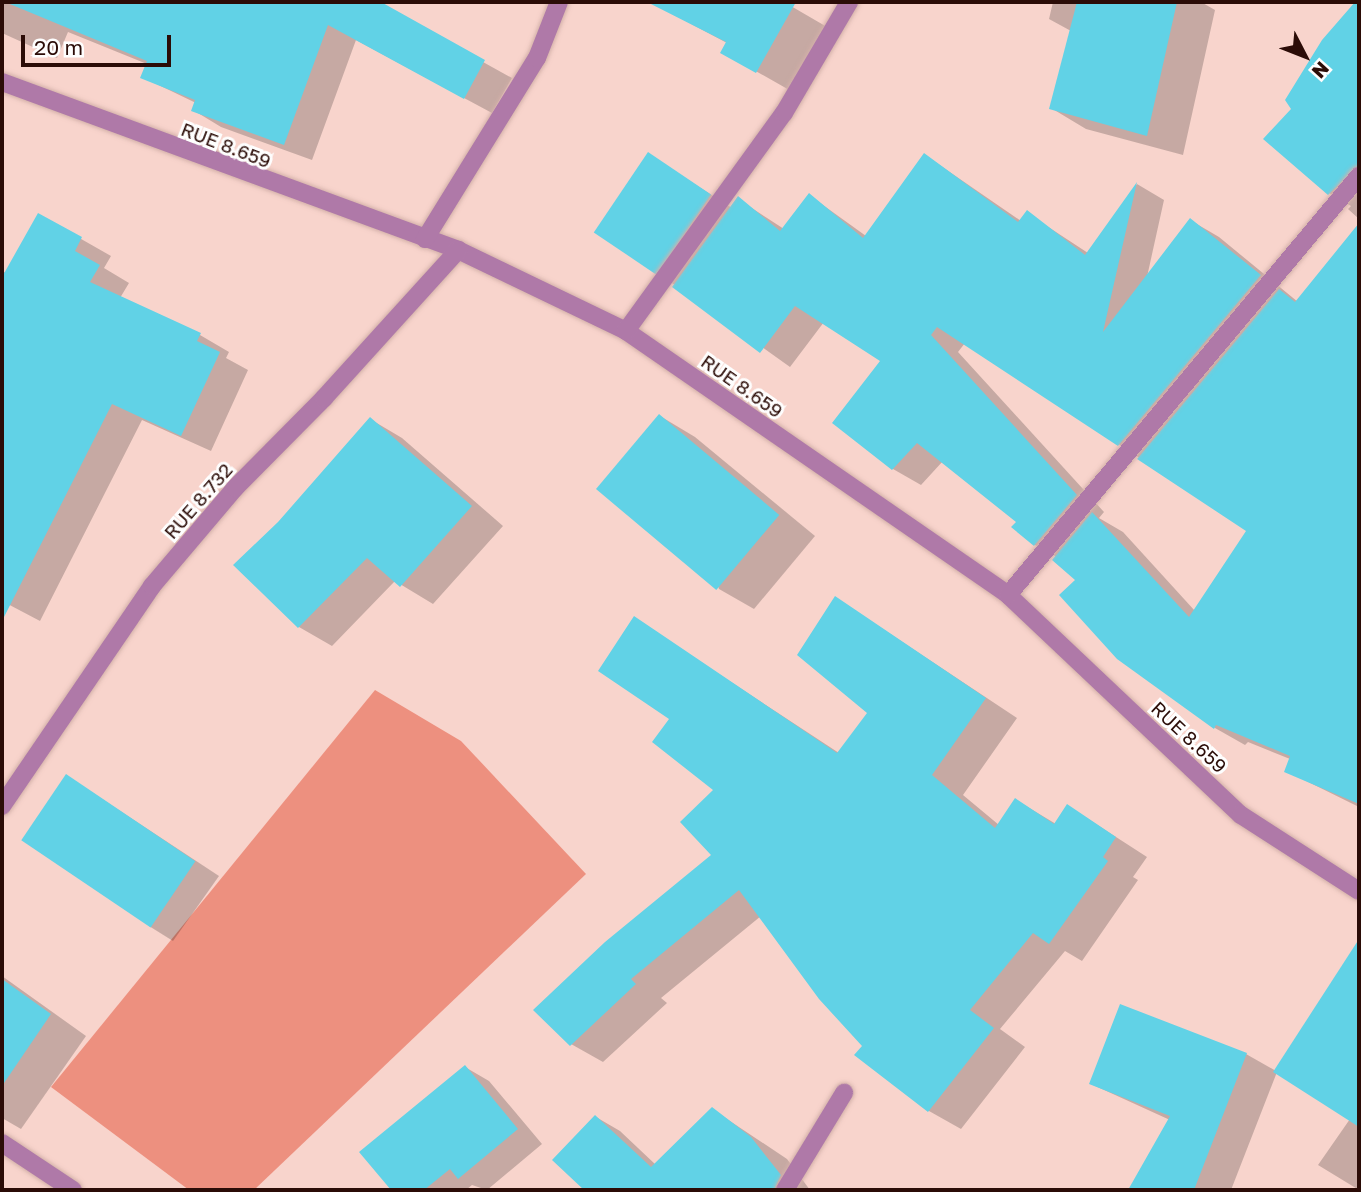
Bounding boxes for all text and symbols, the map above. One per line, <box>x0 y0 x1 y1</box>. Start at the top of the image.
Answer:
scale bar <box>24 21 175 65</box>
north arrow <box>1270 21 1340 91</box>
text: 20 m <box>34 34 83 60</box>
text: N <box>1308 57 1334 83</box>
street label: RUE 8.659 <box>178 117 274 173</box>
street label: RUE 8.659 <box>697 350 787 422</box>
street label: RUE 8.732 <box>159 459 237 543</box>
street label: RUE 8.659 <box>1147 697 1231 777</box>

